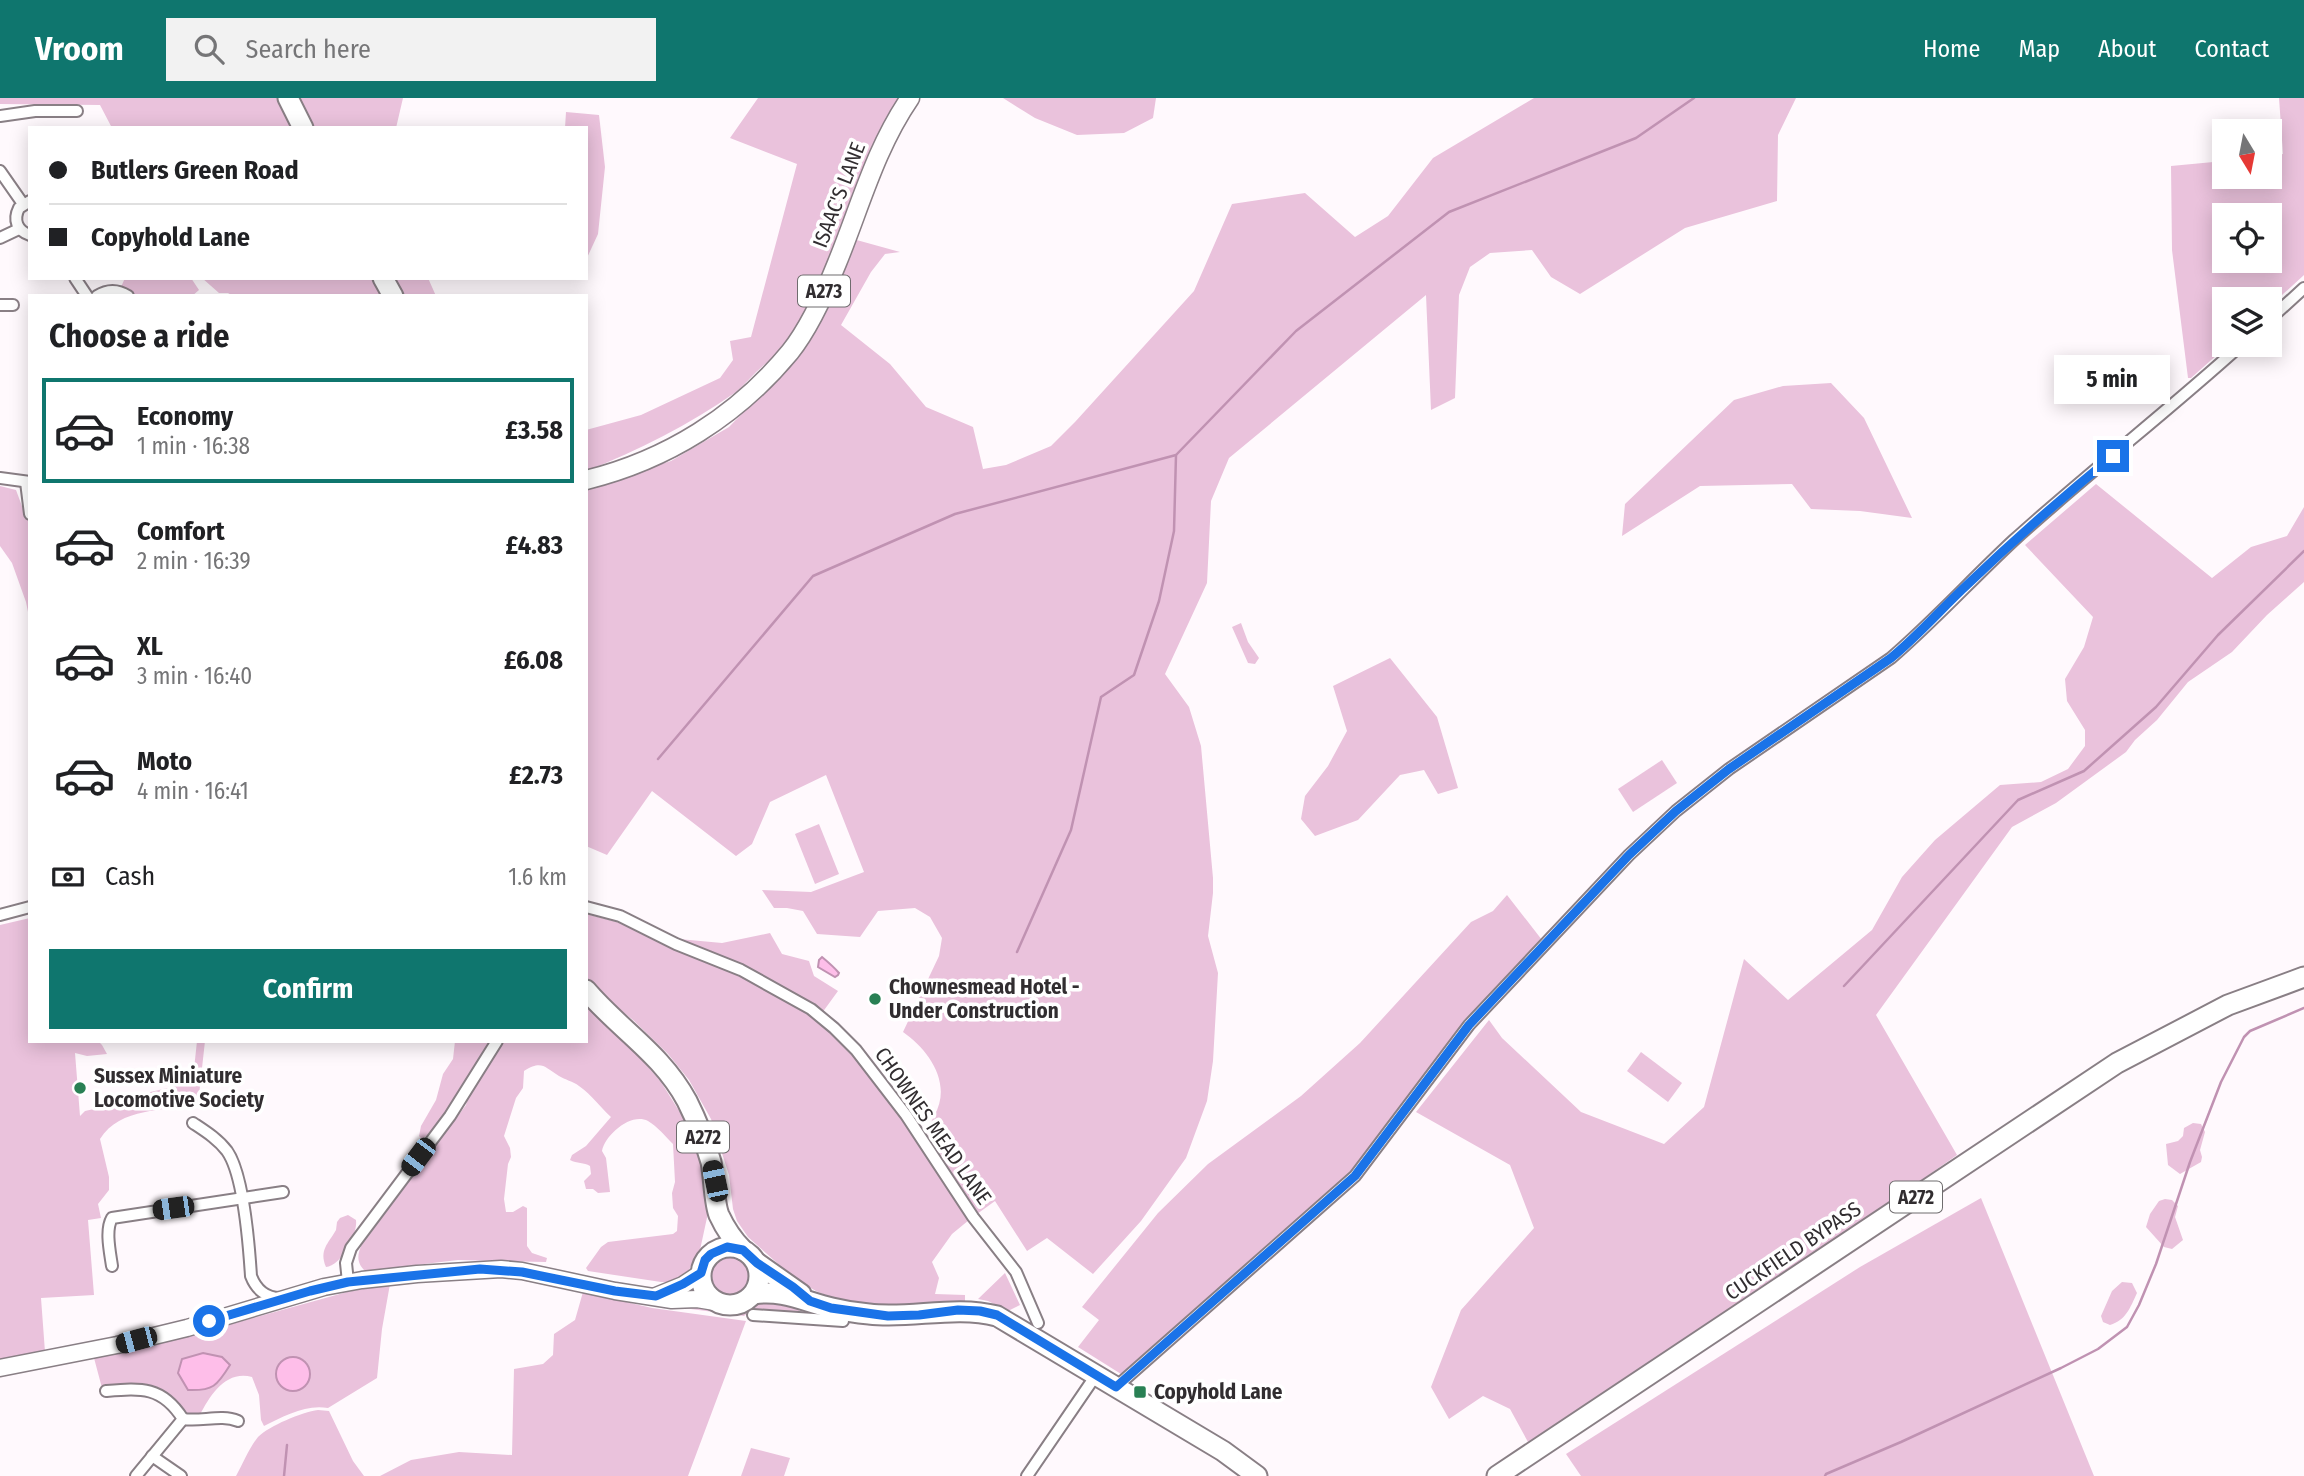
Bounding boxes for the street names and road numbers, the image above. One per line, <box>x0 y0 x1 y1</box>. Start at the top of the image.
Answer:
street label: ISAAC'S LANE <box>807 138 871 251</box>
road number: A273 <box>798 276 850 307</box>
street label: CHOWNES MEAD LANE <box>869 1042 997 1210</box>
road number: A272 <box>677 1121 729 1152</box>
road number: A272 <box>1890 1182 1942 1212</box>
street label: CUCKFIELD BYPASS <box>1720 1196 1866 1306</box>

